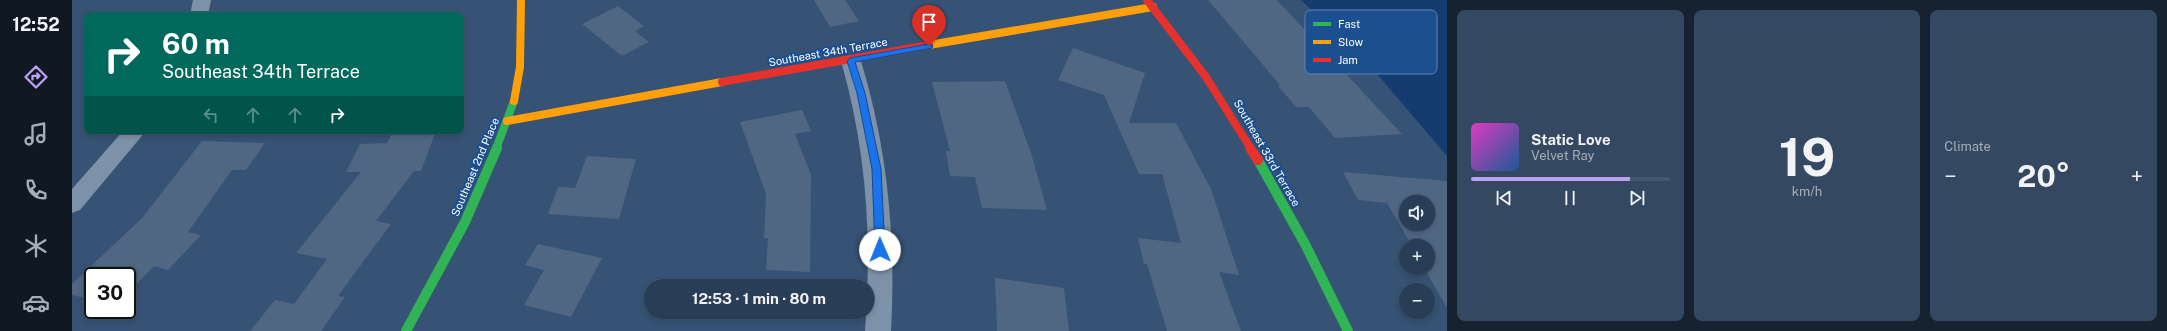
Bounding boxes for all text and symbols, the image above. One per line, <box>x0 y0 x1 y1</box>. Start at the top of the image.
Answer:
pin <box>912 5 946 46</box>
legend <box>1305 10 1437 74</box>
icon: arrive <box>918 11 940 33</box>
text: 12:52 <box>12 14 60 35</box>
text: Fast <box>1338 18 1360 30</box>
text: 60 m <box>162 27 230 60</box>
icon: right <box>96 28 148 80</box>
street label: Southeast 34th Terrace <box>767 36 889 68</box>
text: Slow <box>1338 36 1364 48</box>
text: Jam <box>1338 54 1358 66</box>
text: Southeast 34th Terrace <box>162 61 360 82</box>
icon: directions <box>22 63 50 91</box>
street label: Southeast 33rd Terrace <box>1232 98 1302 208</box>
icon: left <box>200 104 222 126</box>
icon: ahead <box>242 104 264 126</box>
icon: ahead <box>284 104 306 126</box>
icon: right <box>326 104 348 126</box>
street label: Southeast 2nd Place <box>449 116 501 218</box>
icon: music <box>22 120 50 148</box>
text: 19 <box>1779 127 1835 188</box>
text: Static Love <box>1531 131 1611 148</box>
text: Climate <box>1944 139 1991 154</box>
text: Velvet Ray <box>1531 148 1595 163</box>
text: 20° <box>2017 158 2070 194</box>
text: − <box>1944 163 1957 189</box>
text: + <box>2131 163 2143 189</box>
icon: phone <box>22 176 50 204</box>
text: km/h <box>1792 184 1822 199</box>
icon: previous <box>1493 187 1515 209</box>
icon: pause <box>1559 187 1581 209</box>
icon: next <box>1626 187 1648 209</box>
map controls <box>1399 195 1435 319</box>
button: sound <box>1399 195 1435 231</box>
position arrow <box>859 229 901 271</box>
icon: climate <box>22 232 50 260</box>
button: + <box>1399 239 1435 275</box>
speed limit sign: 30 <box>84 267 136 319</box>
button: − <box>1399 283 1435 319</box>
icon: car <box>22 289 50 317</box>
text: 12:53 · 1 min · 80 m <box>692 290 826 307</box>

